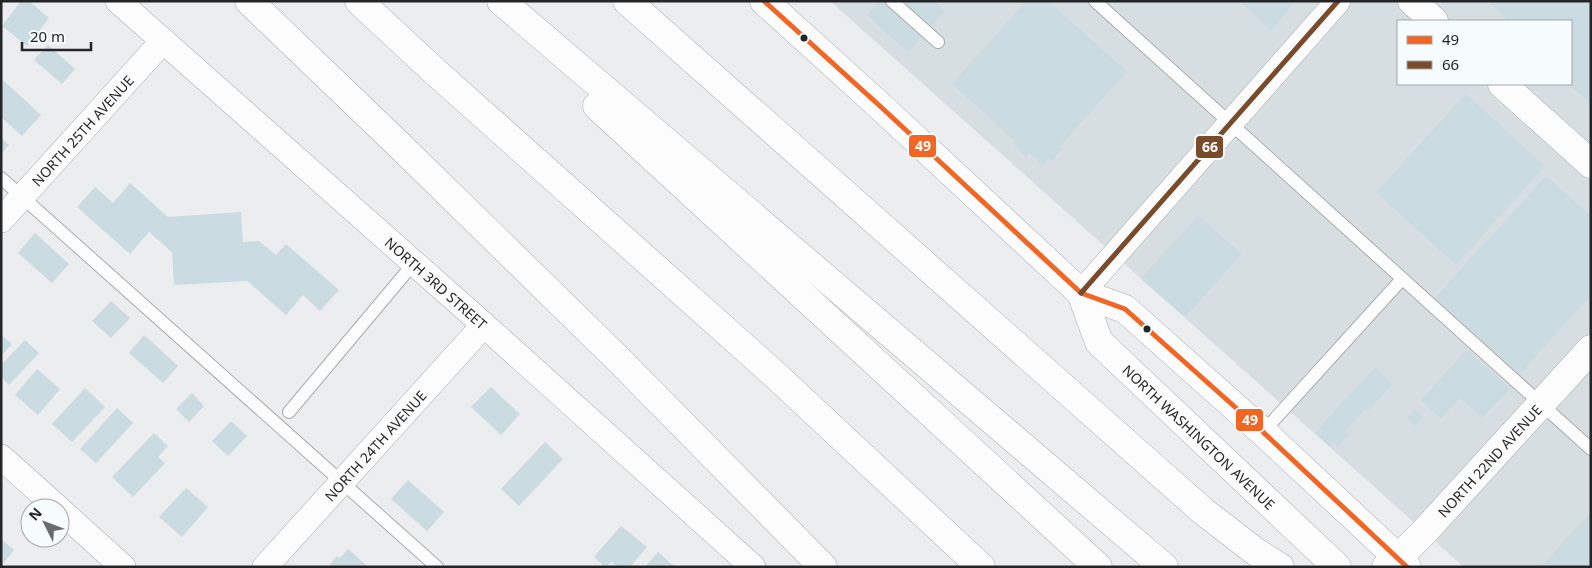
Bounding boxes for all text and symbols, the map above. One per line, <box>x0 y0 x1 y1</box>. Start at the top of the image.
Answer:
scale bar <box>22 20 91 52</box>
legend <box>1397 20 1572 85</box>
text: 20 m <box>30 26 65 46</box>
text: 49 <box>1442 29 1459 49</box>
unlabelled marker <box>799 33 809 43</box>
text: 66 <box>1442 54 1459 74</box>
street label: NORTH 25TH AVENUE <box>27 71 137 190</box>
line badge: 49 <box>908 134 937 158</box>
line badge: 66 <box>1195 135 1224 159</box>
text: 49 <box>915 136 931 155</box>
text: 66 <box>1202 137 1218 156</box>
street label: NORTH 3RD STREET <box>381 232 491 333</box>
unlabelled marker <box>1142 324 1152 334</box>
street label: NORTH WASHINGTON AVENUE <box>1119 360 1279 513</box>
street label: NORTH 24TH AVENUE <box>320 386 430 505</box>
street label: NORTH 22ND AVENUE <box>1433 400 1546 521</box>
line badge: 49 <box>1235 408 1264 432</box>
text: 49 <box>1242 410 1258 429</box>
north arrow <box>20 498 70 548</box>
text: N <box>24 503 46 525</box>

